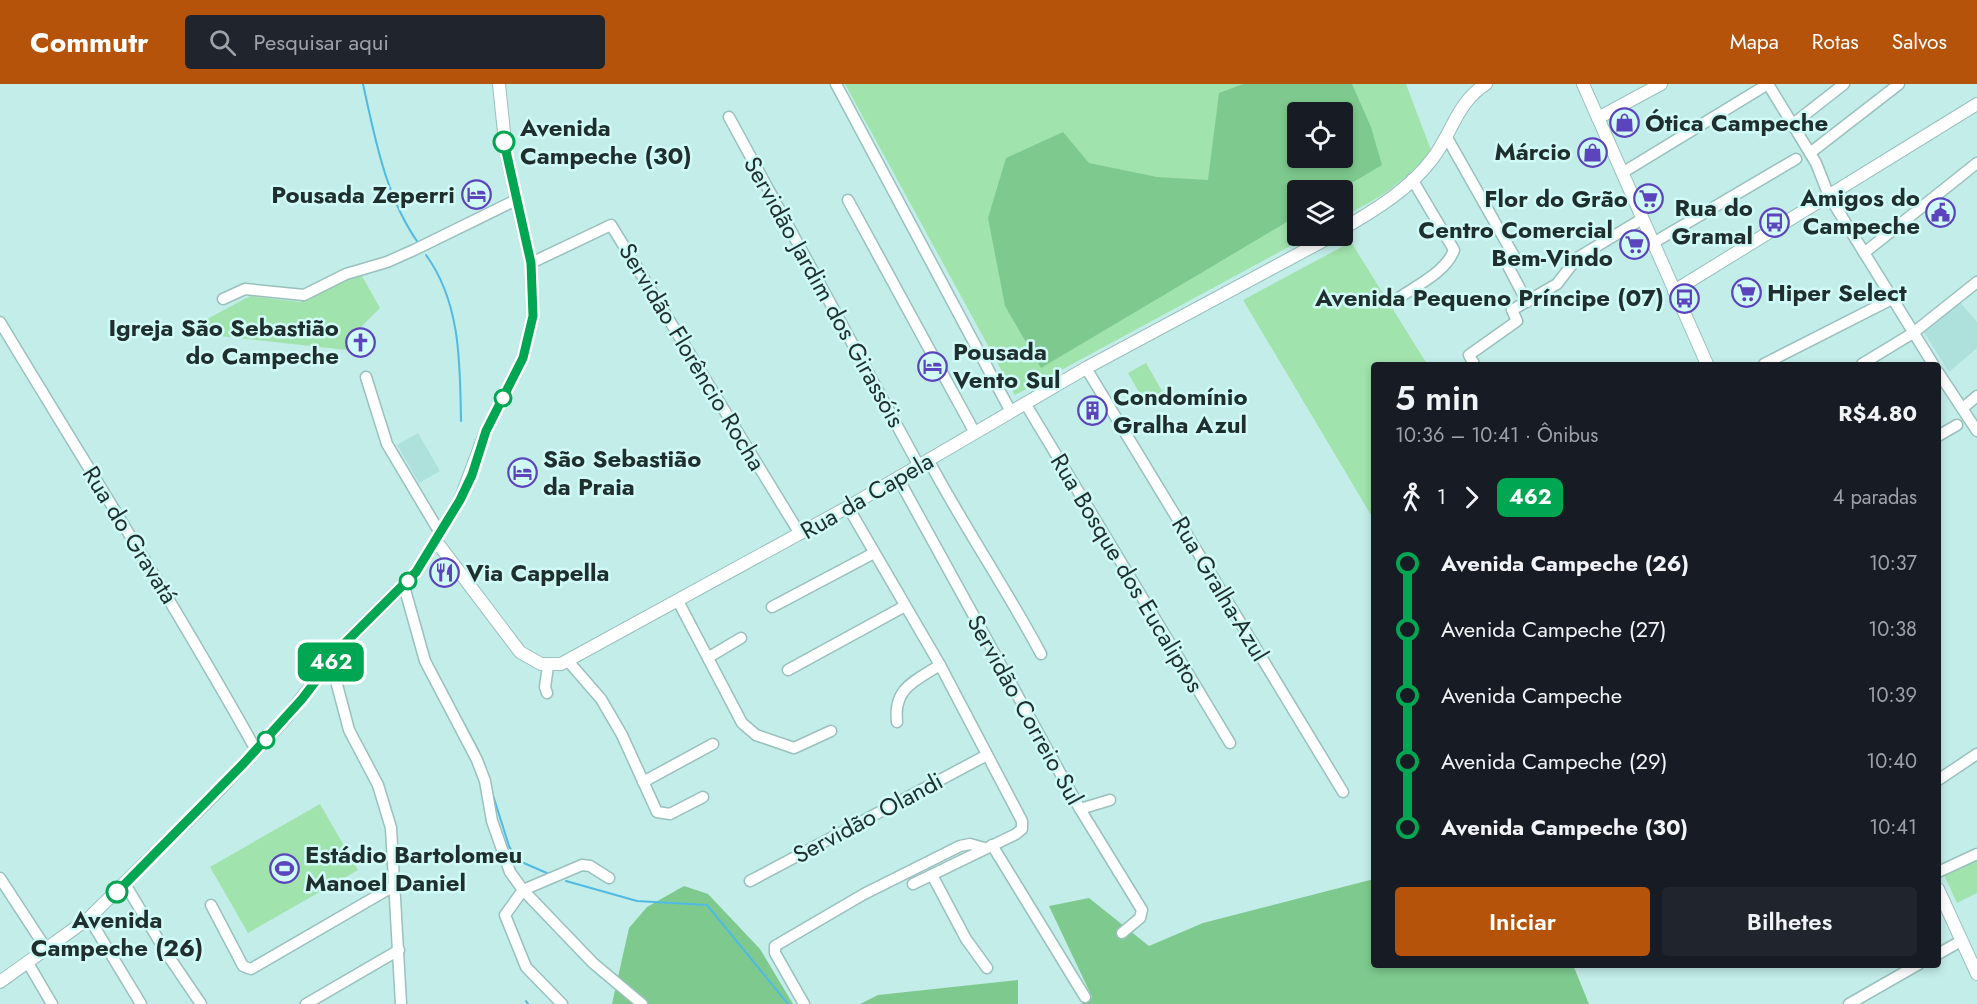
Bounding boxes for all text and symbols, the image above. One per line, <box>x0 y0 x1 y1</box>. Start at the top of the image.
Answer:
search box <box>185 15 605 69</box>
text: Commutr <box>30 22 149 63</box>
icon: search <box>206 26 239 59</box>
text: Pesquisar aqui <box>254 26 389 58</box>
text: Mapa <box>1730 27 1779 57</box>
text: Rotas <box>1812 27 1859 57</box>
text: Salvos <box>1892 27 1947 57</box>
map controls <box>1287 102 1353 246</box>
button: locate <box>1287 102 1353 168</box>
place label: Ótica Campeche <box>1645 105 1828 140</box>
shop icon: Ótica Campeche <box>1608 107 1640 139</box>
place label: Avenida Campeche (30) <box>519 110 692 173</box>
marker: Avenida Campeche (30) <box>493 131 515 153</box>
place label: Márcio <box>1494 134 1571 169</box>
shop icon: Márcio <box>1576 136 1608 168</box>
street label: Servidão Jardim dos Girassóis <box>735 150 914 434</box>
place label: Pousada Zeperri <box>271 177 455 212</box>
hotel icon: Pousada Zeperri <box>460 179 492 211</box>
button: layers <box>1287 180 1353 246</box>
place label: Amigos do Campeche <box>1799 180 1920 243</box>
place label: Flor do Grão <box>1484 181 1628 216</box>
supermarket icon: Flor do Grão <box>1633 183 1665 215</box>
place label: Rua do Gramal <box>1672 190 1753 253</box>
public building icon: Amigos do Campeche <box>1925 196 1957 228</box>
bus stop icon: Rua do Gramal <box>1758 206 1790 238</box>
place label: Centro Comercial Bem-Vindo <box>1418 212 1613 275</box>
supermarket icon: Centro Comercial Bem-Vindo <box>1618 228 1650 260</box>
street label: Servidão Florêncio Rocha <box>610 236 775 477</box>
place label: Hiper Select <box>1767 275 1907 310</box>
supermarket icon: Hiper Select <box>1730 277 1762 309</box>
place label: Avenida Pequeno Príncipe (07) <box>1314 280 1664 315</box>
bus stop icon: Avenida Pequeno Príncipe (07) <box>1669 282 1701 314</box>
place label: Igreja São Sebastião do Campeche <box>108 310 339 373</box>
church icon: Igreja São Sebastião do Campeche <box>344 326 376 358</box>
place label: Pousada Vento Sul <box>952 334 1061 397</box>
hotel icon: Pousada Vento Sul <box>916 350 948 382</box>
text: 5 min <box>1395 375 1479 422</box>
place label: Condomínio Gralha Azul <box>1113 379 1248 442</box>
unlabelled marker <box>494 389 512 407</box>
building icon: Condomínio Gralha Azul <box>1076 395 1108 427</box>
text: R$4.80 <box>1838 397 1917 429</box>
text: 10:36 – 10:41 · Ônibus <box>1395 421 1598 450</box>
place label: São Sebastião da Praia <box>543 441 701 504</box>
street label: Rua da Capela <box>794 443 940 548</box>
street label: Rua Bosque dos Eucaliptos <box>1042 447 1213 699</box>
hotel icon: São Sebastião da Praia <box>506 457 538 489</box>
street label: Rua do Gravatá <box>74 459 187 610</box>
icon: walk <box>1395 481 1428 514</box>
icon: forward <box>1455 481 1488 514</box>
text: 462 <box>1509 482 1551 512</box>
text: 1 <box>1437 483 1446 512</box>
text: 4 paradas <box>1833 483 1917 512</box>
street label: Rua Gralha-Azul <box>1163 510 1278 668</box>
text: Avenida Campeche (26) <box>1441 547 1689 579</box>
text: 10:37 <box>1869 549 1917 578</box>
place label: Via Cappella <box>465 555 609 590</box>
restaurant icon: Via Cappella <box>429 557 461 589</box>
unlabelled marker <box>399 572 417 590</box>
street label: Servidão Correio Sul <box>959 608 1092 811</box>
text: Avenida Campeche (27) <box>1441 613 1666 645</box>
text: 10:38 <box>1868 615 1917 644</box>
line badge: 462 <box>296 642 366 682</box>
text: 462 <box>310 647 352 677</box>
text: Avenida Campeche <box>1441 679 1622 711</box>
text: 10:39 <box>1868 681 1917 710</box>
unlabelled marker <box>257 731 275 749</box>
text: Avenida Campeche (29) <box>1441 745 1668 777</box>
text: 10:40 <box>1866 747 1917 776</box>
street label: Servidão Olandi <box>787 763 949 872</box>
text: Avenida Campeche (30) <box>1441 811 1688 843</box>
text: 10:41 <box>1869 813 1917 842</box>
place label: Estádio Bartolomeu Manoel Daniel <box>305 837 522 900</box>
sports icon: Estádio Bartolomeu Manoel Daniel <box>268 853 300 885</box>
marker: Avenida Campeche (26) <box>106 881 128 903</box>
button: Iniciar <box>1395 887 1650 956</box>
button: Bilhetes <box>1662 887 1917 956</box>
place label: Avenida Campeche (26) <box>31 902 203 965</box>

